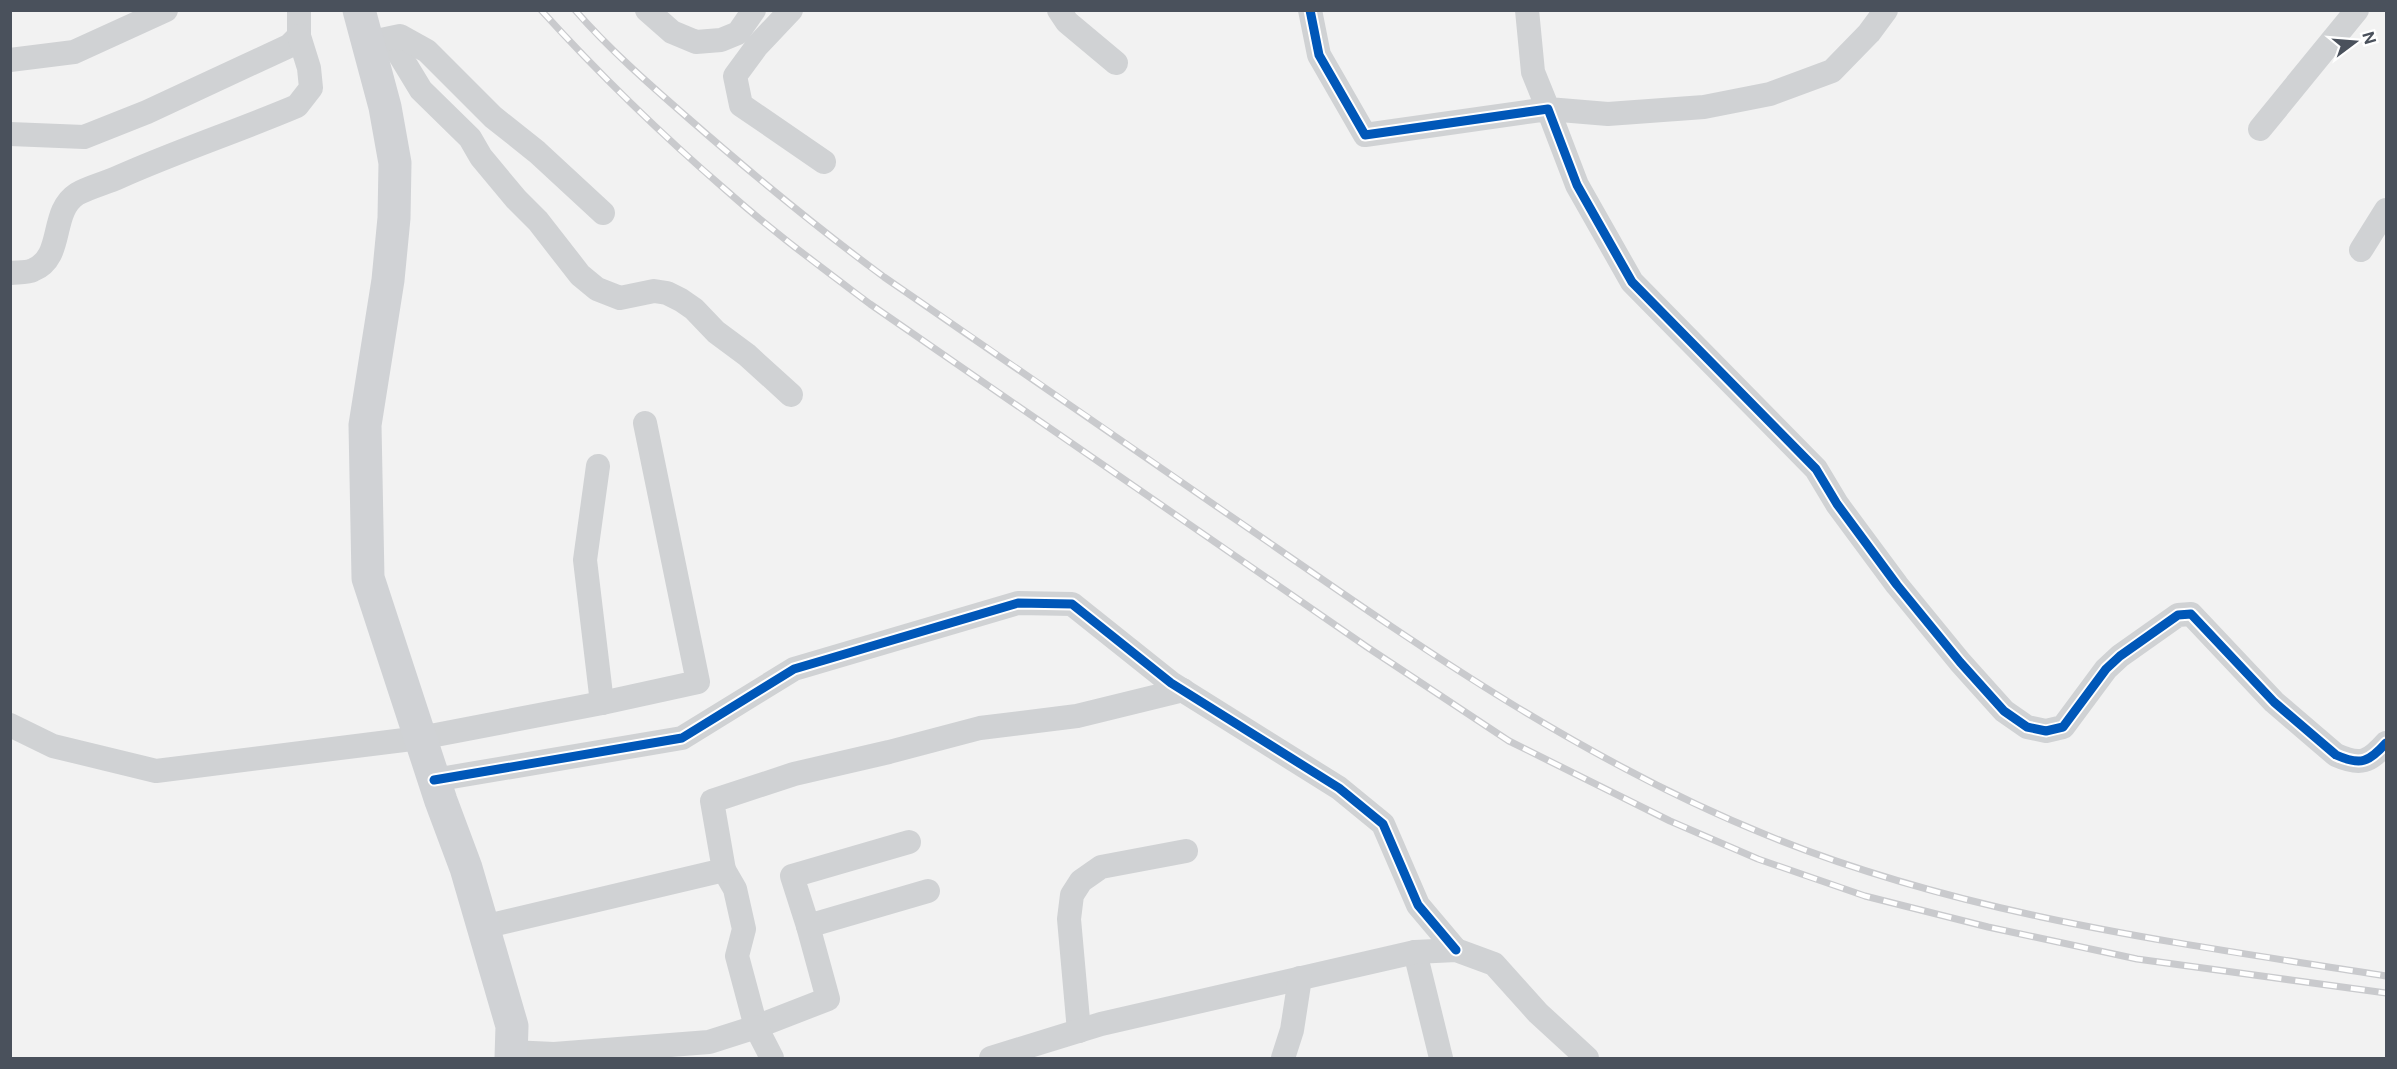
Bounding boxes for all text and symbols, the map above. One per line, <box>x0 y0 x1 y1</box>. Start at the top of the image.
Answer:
north arrow <box>2325 12 2385 72</box>
text: N <box>2358 29 2380 47</box>

